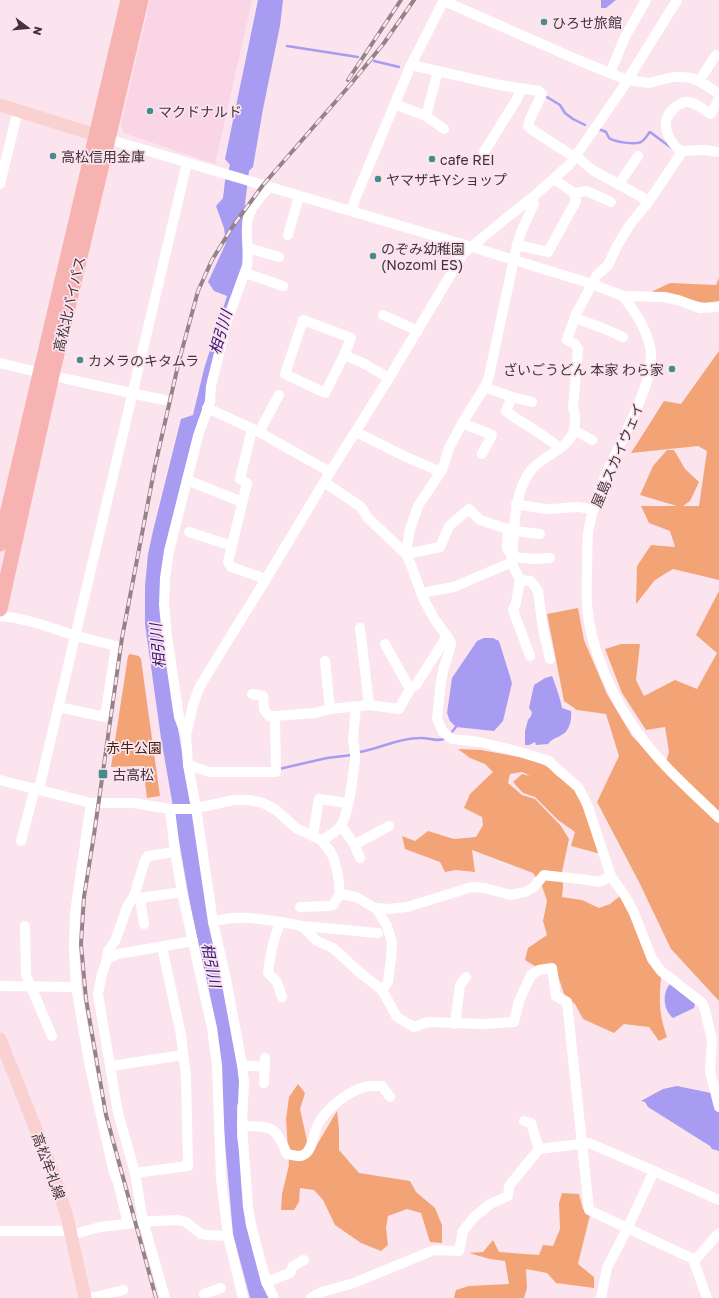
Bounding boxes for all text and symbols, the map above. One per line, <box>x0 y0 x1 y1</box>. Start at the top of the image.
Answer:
north arrow <box>8 8 48 48</box>
place label: ひろせ旅館 <box>552 14 622 31</box>
marker: ひろせ旅館 <box>539 17 549 27</box>
text: N <box>31 25 45 37</box>
place label: マクドナルド <box>158 103 242 120</box>
marker: マクドナルド <box>145 106 155 116</box>
place label: 高松信用金庫 <box>61 148 145 165</box>
marker: 高松信用金庫 <box>48 151 58 161</box>
place label: cafe REI <box>440 151 495 168</box>
marker: cafe REI <box>427 154 437 164</box>
place label: ヤマザキYショップ <box>386 171 507 188</box>
marker: ヤマザキYショップ <box>373 174 383 184</box>
place label: のぞみ幼稚園 (Nozomi ES) <box>381 240 465 273</box>
marker: のぞみ幼稚園 (Nozomi ES) <box>368 251 378 261</box>
street label: 高松北バイパス <box>50 254 88 354</box>
water label: 相引川 <box>205 306 235 356</box>
place label: カメラのキタムラ <box>88 352 199 369</box>
marker: カメラのキタムラ <box>75 355 85 365</box>
place label: ざいごうどん 本家 わら家 <box>503 361 664 378</box>
marker: ざいごうどん 本家 わら家 <box>667 364 677 374</box>
street label: 屋島スカイウェイ <box>587 400 647 510</box>
water label: 相引川 <box>146 621 168 669</box>
park label: 赤牛公園 <box>106 739 162 756</box>
place label: 古高松 <box>112 766 154 783</box>
marker: 古高松 <box>97 768 109 780</box>
water label: 相引川 <box>199 941 226 991</box>
street label: 高松牟礼線 <box>29 1130 69 1202</box>

